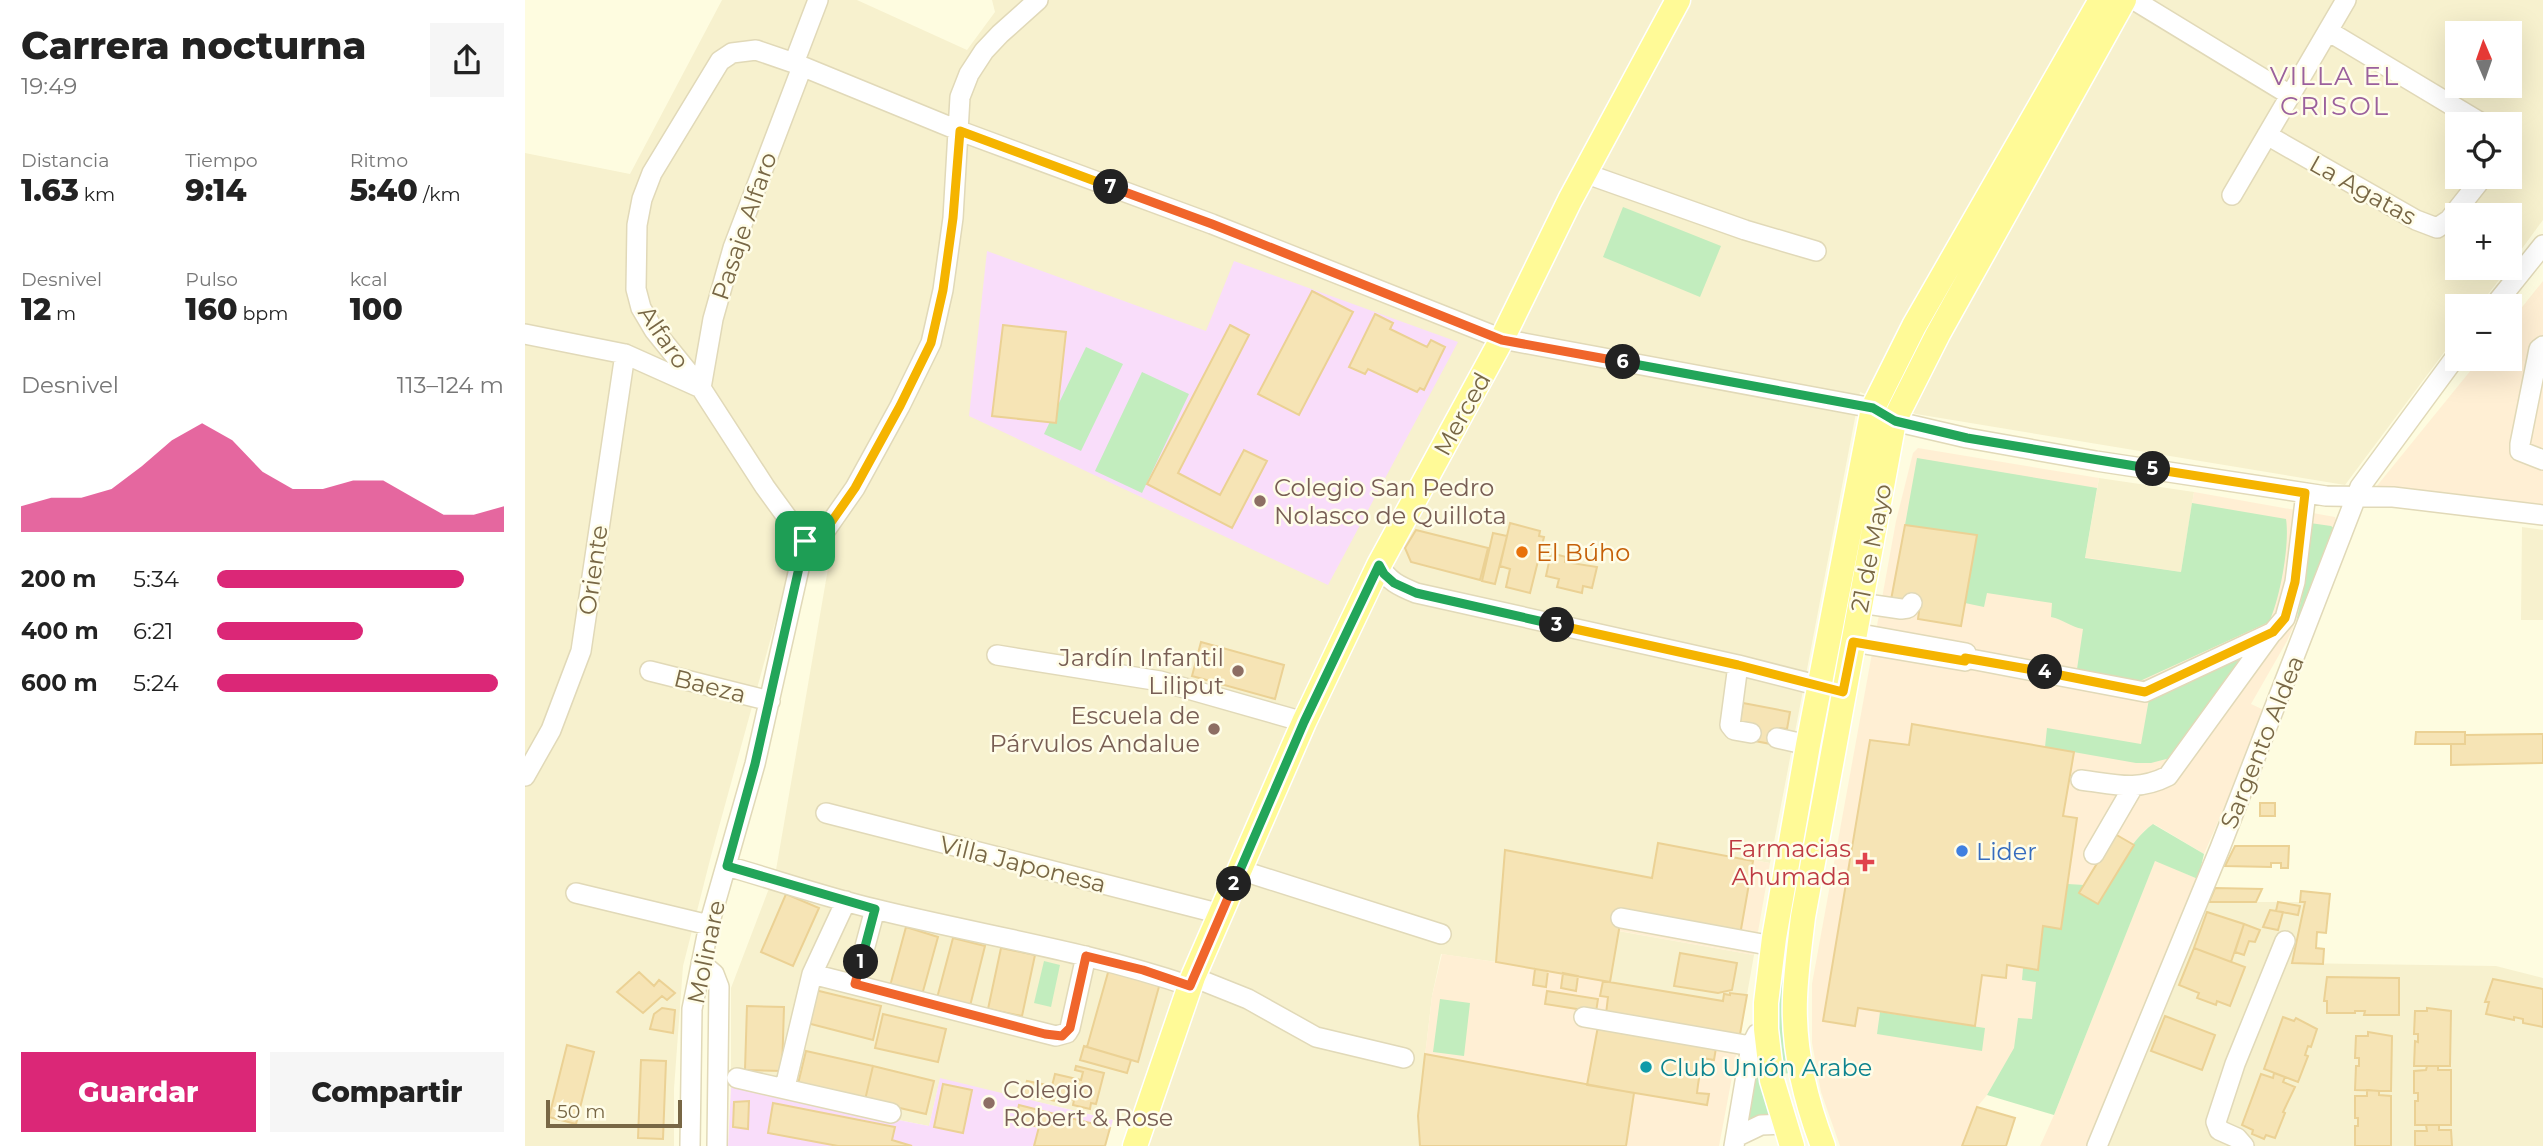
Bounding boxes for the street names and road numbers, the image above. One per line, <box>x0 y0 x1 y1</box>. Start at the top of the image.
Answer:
street label: Pasaje Alfaro <box>705 148 783 304</box>
street label: La Agatas <box>2305 149 2421 231</box>
street label: Alfaro <box>632 300 696 374</box>
street label: Merced <box>1427 367 1497 461</box>
street label: 21 de Mayo <box>1844 481 1898 615</box>
street label: Oriente <box>572 523 614 617</box>
street label: Sargento Aldea <box>2214 651 2310 833</box>
street label: Baeza <box>671 663 749 709</box>
street label: Villa Japonesa <box>937 829 1109 899</box>
street label: Molinare <box>681 898 731 1006</box>

